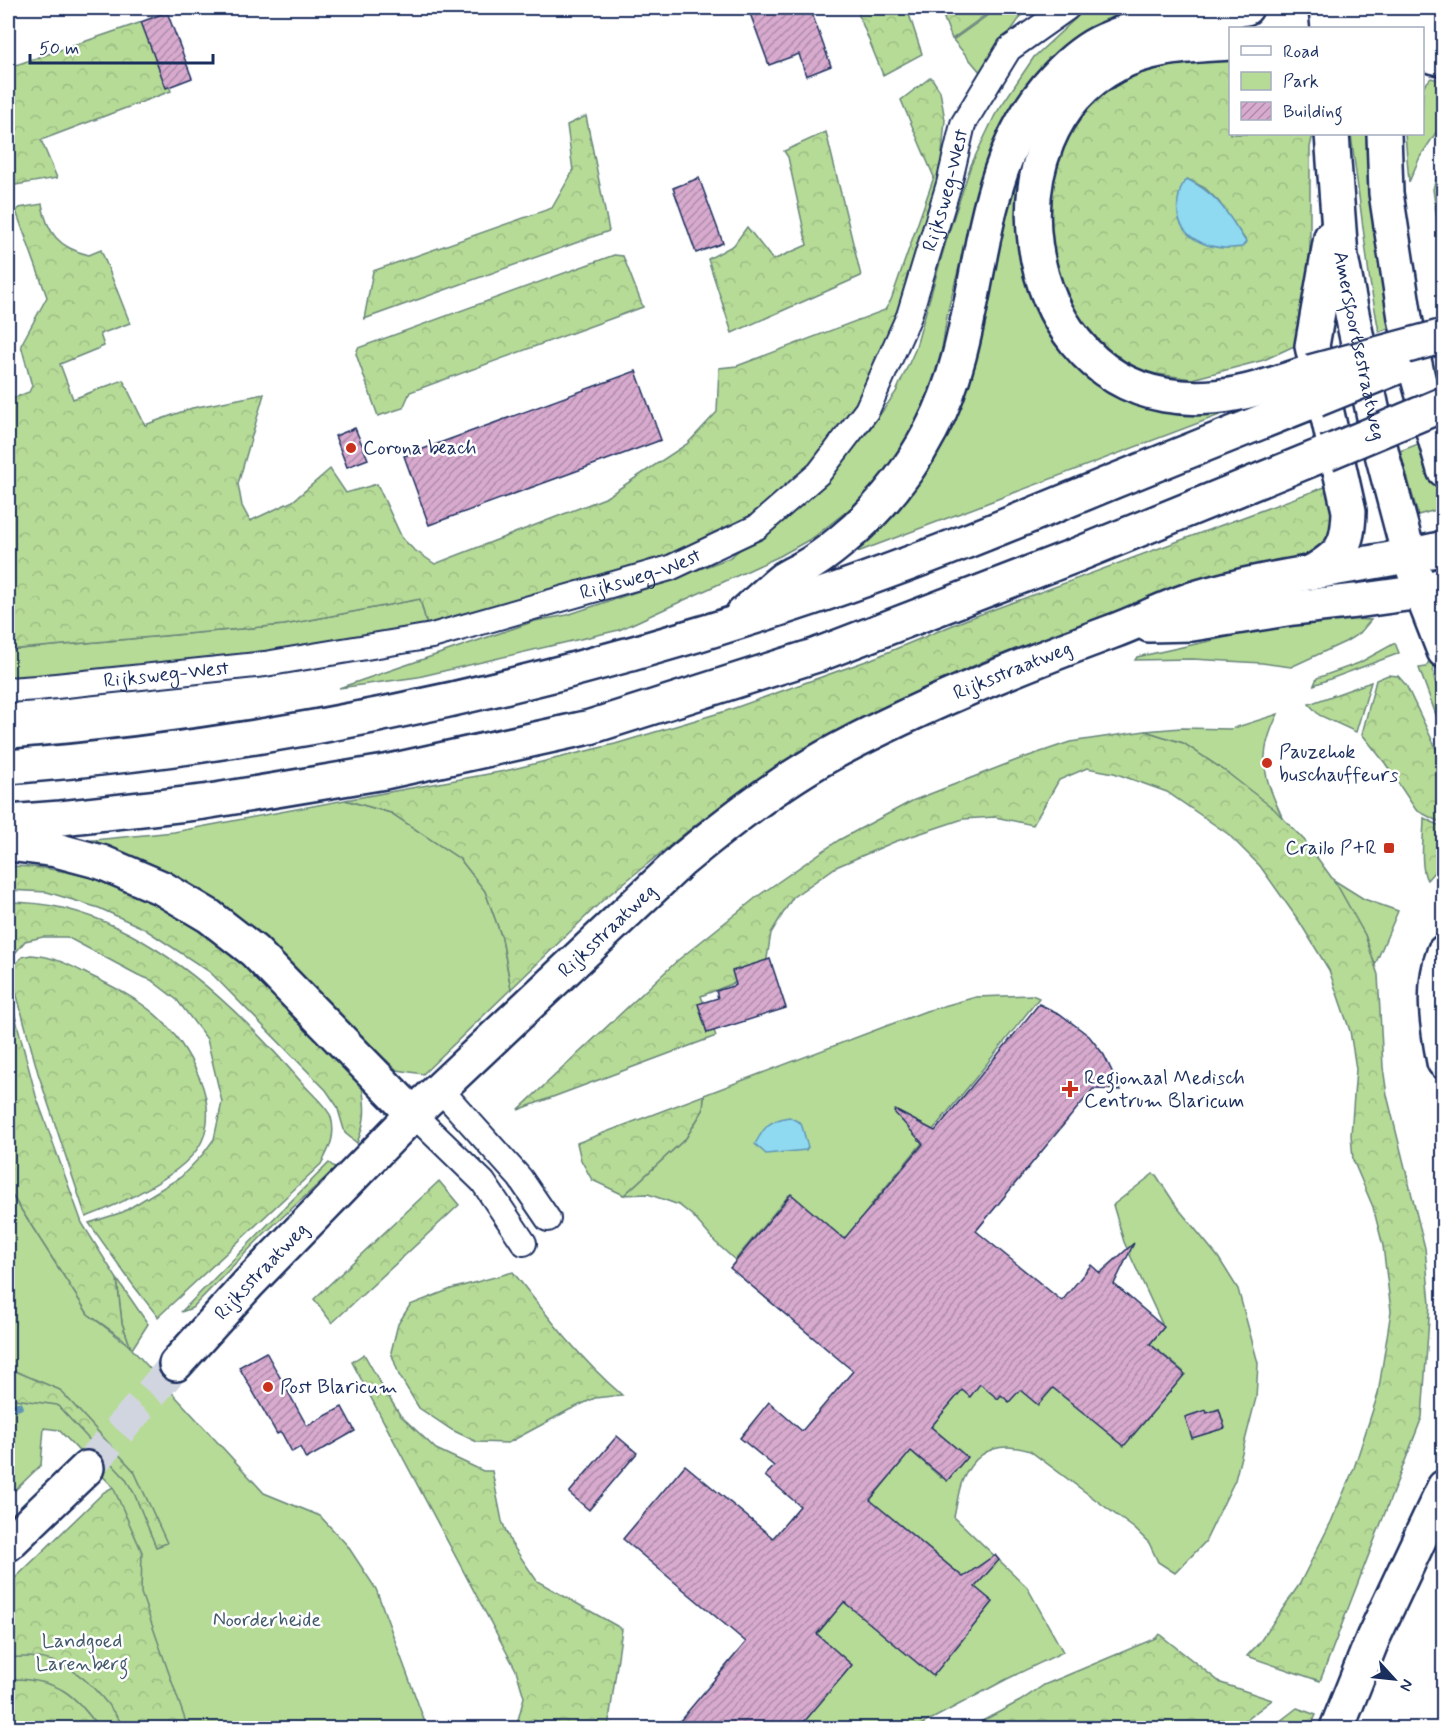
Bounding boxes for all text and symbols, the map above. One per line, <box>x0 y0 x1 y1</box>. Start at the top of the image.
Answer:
scale bar <box>30 27 213 65</box>
legend <box>1229 27 1424 135</box>
text: 50 m <box>39 37 79 61</box>
text: Road <box>1283 40 1319 64</box>
text: Park <box>1283 70 1319 94</box>
text: Building <box>1283 100 1343 126</box>
street label: Rijksweg-West <box>916 126 975 255</box>
street label: Amersfoortsestraatweg <box>1327 249 1392 443</box>
place label: Corona beach <box>363 435 477 462</box>
marker: Corona beach <box>344 441 358 455</box>
street label: Rijksweg-West <box>577 542 706 607</box>
street label: Rijksstraatweg <box>949 634 1076 707</box>
street label: Rijksweg-West <box>102 654 230 694</box>
place label: Pauzehok buschauffeurs <box>1279 739 1398 789</box>
marker: Pauzehok buschauffeurs <box>1260 756 1274 770</box>
place label: Crailo P+R <box>1285 835 1377 862</box>
marker: Crailo P+R <box>1382 841 1396 855</box>
street label: Rijksstraatweg <box>552 878 662 984</box>
place label: Regionaal Medisch Centrum Blaricum <box>1084 1065 1245 1115</box>
marker: Regionaal Medisch Centrum Blaricum <box>1061 1080 1079 1098</box>
street label: Rijksstraatweg <box>208 1216 314 1326</box>
place label: Post Blaricum <box>280 1374 398 1401</box>
marker: Post Blaricum <box>261 1380 275 1394</box>
park label: Noorderheide <box>213 1607 321 1634</box>
park label: Landgoed Larenberg <box>36 1628 128 1680</box>
north arrow <box>1364 1649 1424 1709</box>
text: N <box>1394 1676 1418 1695</box>

